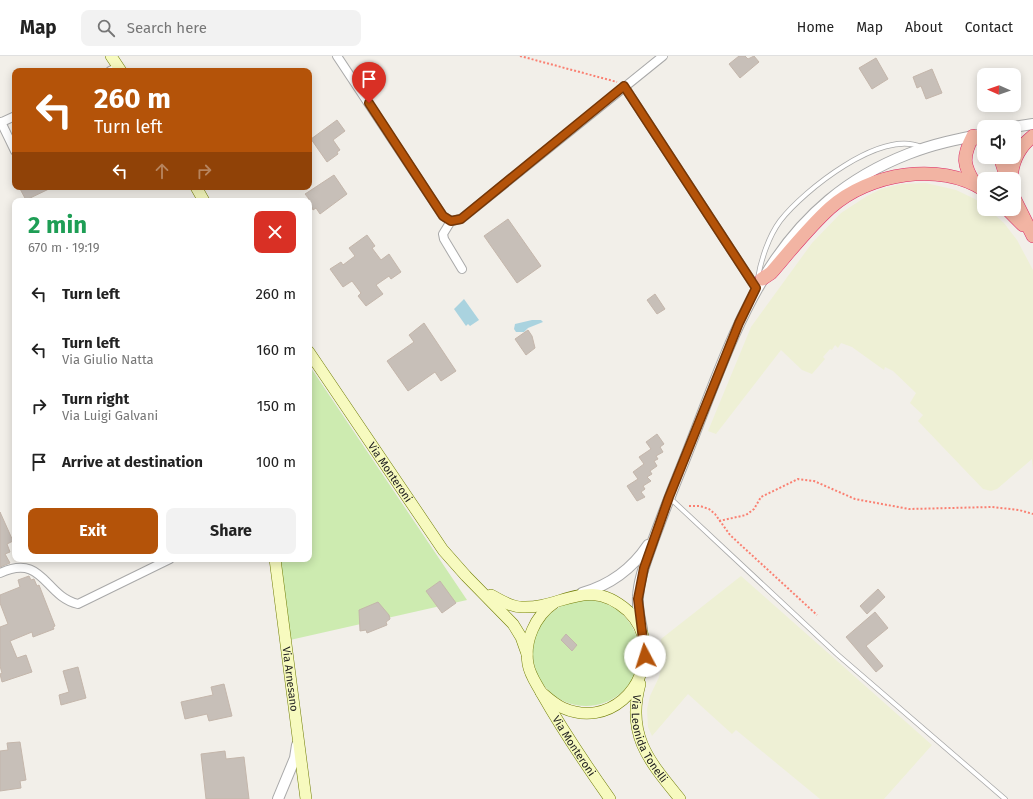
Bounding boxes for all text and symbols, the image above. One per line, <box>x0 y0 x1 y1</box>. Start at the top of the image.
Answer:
search box <box>81 10 361 46</box>
text: Map <box>20 16 57 39</box>
icon: search <box>95 17 117 39</box>
text: Search here <box>127 19 207 37</box>
text: Home <box>797 19 834 36</box>
text: Map <box>856 19 883 36</box>
text: About <box>905 19 943 36</box>
text: Contact <box>965 19 1013 36</box>
pin <box>352 62 386 103</box>
icon: arrive <box>358 68 380 90</box>
north arrow <box>977 68 1021 112</box>
map controls <box>977 68 1021 216</box>
text: 260 m <box>94 82 171 115</box>
icon: left <box>28 84 80 136</box>
text: Turn left <box>94 116 163 138</box>
button: sound <box>977 120 1021 164</box>
icon: left <box>109 160 131 182</box>
icon: ahead <box>151 160 173 182</box>
icon: right <box>193 160 215 182</box>
button: layers <box>977 172 1021 216</box>
text: 2 min <box>28 211 87 239</box>
button: close <box>254 211 296 253</box>
text: 670 m · 19:19 <box>28 240 100 255</box>
icon: left <box>28 283 50 305</box>
text: Turn left <box>62 285 120 303</box>
text: 260 m <box>255 285 296 303</box>
text: Turn left <box>62 334 120 352</box>
icon: left <box>28 339 50 361</box>
text: 160 m <box>256 341 296 359</box>
text: Via Giulio Natta <box>62 352 154 367</box>
text: Turn right <box>62 390 129 408</box>
icon: right <box>28 395 50 417</box>
text: 150 m <box>257 397 296 415</box>
text: Via Luigi Galvani <box>62 408 158 423</box>
street label: Via Monteroni <box>365 440 415 504</box>
icon: arrive <box>28 451 50 473</box>
text: Arrive at destination <box>62 453 203 471</box>
text: 100 m <box>256 453 296 471</box>
button: Exit <box>28 508 158 554</box>
button: Share <box>166 508 296 554</box>
position arrow <box>624 635 666 677</box>
street label: Via Arnesano <box>280 646 301 712</box>
street label: Via Leonida Tonelli <box>629 694 671 785</box>
street label: Via Monteroni <box>550 713 598 778</box>

